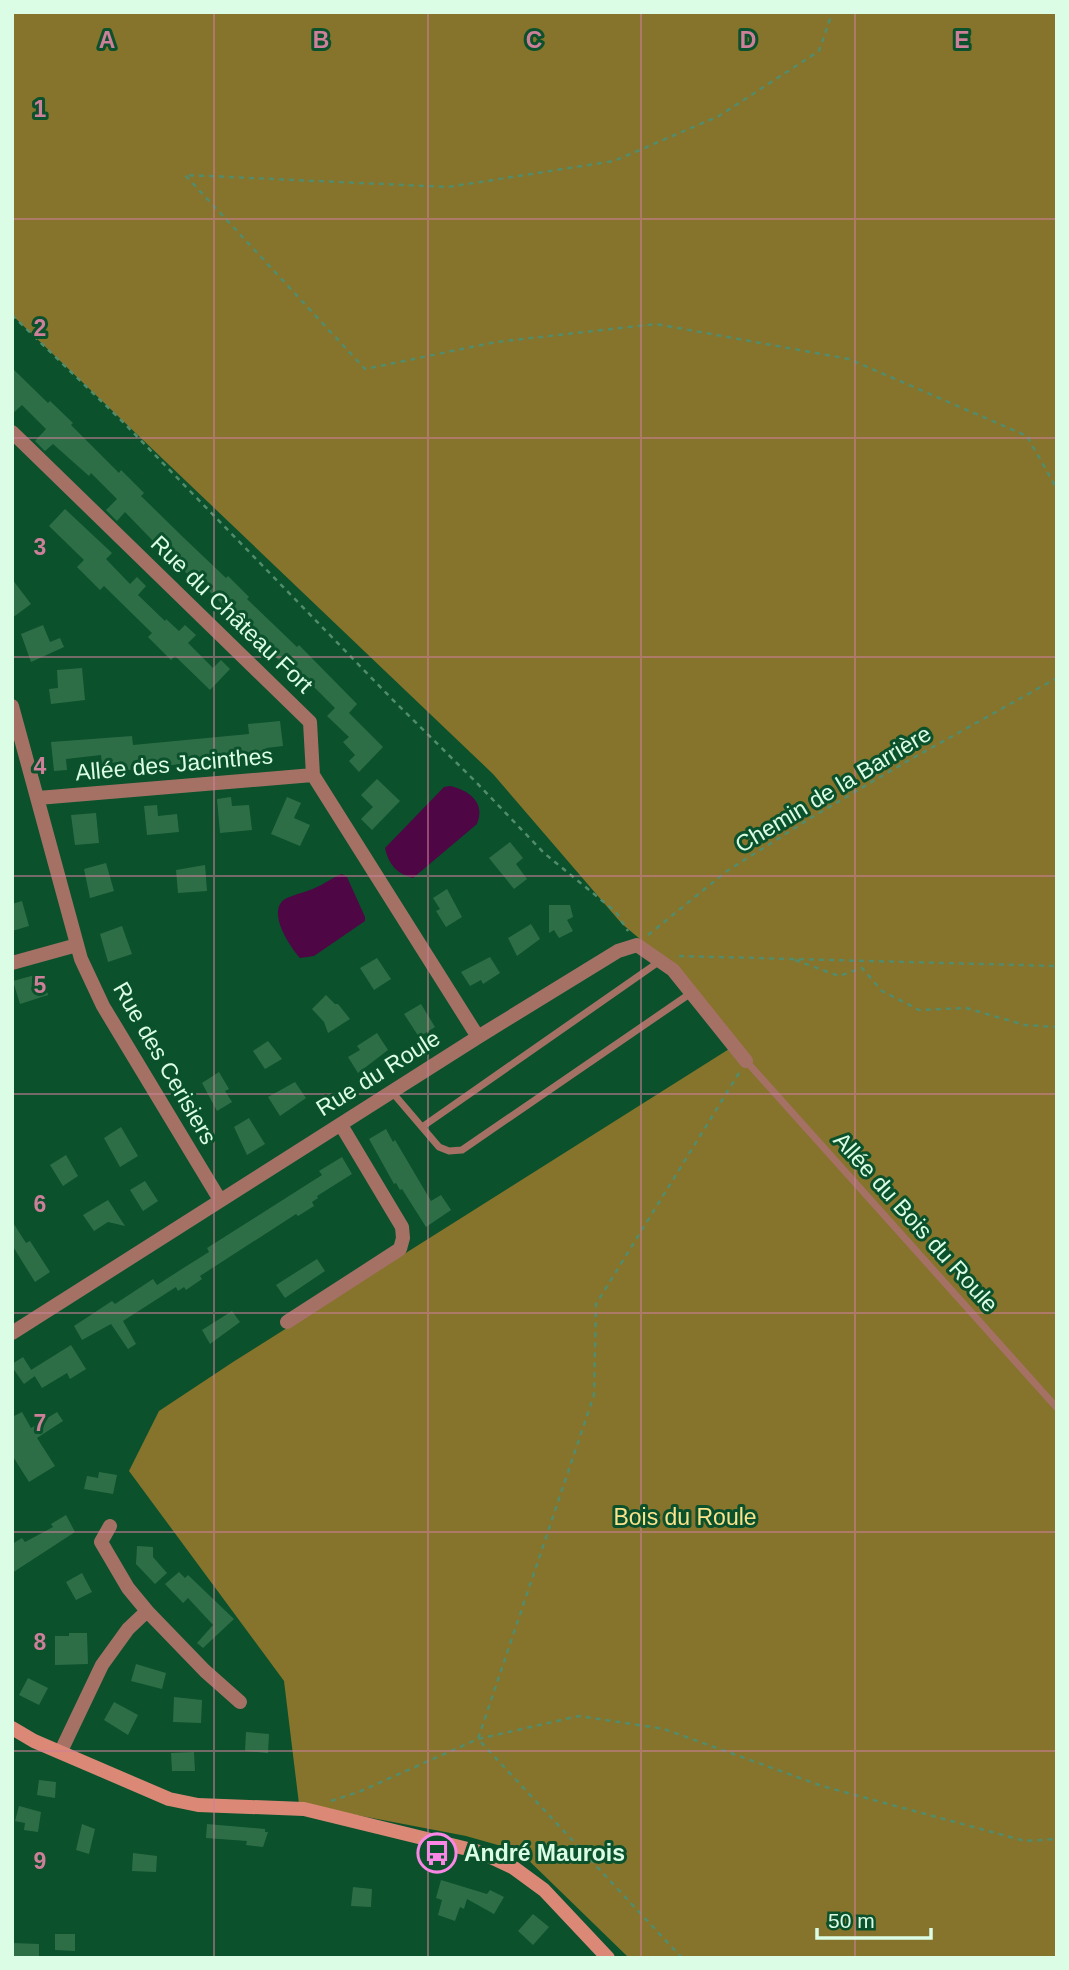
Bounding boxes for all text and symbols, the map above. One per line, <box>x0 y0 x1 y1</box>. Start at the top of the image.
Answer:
text: A <box>99 27 115 53</box>
text: B <box>313 27 329 53</box>
text: C <box>526 27 542 53</box>
text: D <box>740 27 756 53</box>
text: E <box>954 27 970 53</box>
text: 1 <box>34 96 47 122</box>
text: 2 <box>34 315 46 341</box>
street label: Rue du Château Fort <box>146 530 319 698</box>
text: 3 <box>34 534 46 560</box>
street label: Chemin de la Barrière <box>730 720 936 858</box>
street label: Allée des Jacinthes <box>74 742 274 786</box>
text: 4 <box>34 753 47 779</box>
text: 5 <box>34 972 47 998</box>
street label: Rue des Cerisiers <box>108 977 222 1149</box>
street label: Rue du Roule <box>311 1025 445 1121</box>
street label: Allée du Bois du Roule <box>828 1127 1004 1317</box>
text: 6 <box>34 1191 46 1217</box>
text: 7 <box>34 1410 46 1436</box>
park label: Bois du Roule <box>613 1504 757 1530</box>
text: 8 <box>34 1629 47 1655</box>
bus stop icon: André Maurois <box>416 1832 458 1874</box>
place label: André Maurois <box>464 1840 625 1866</box>
text: 9 <box>34 1848 46 1874</box>
scale bar <box>817 1896 931 1940</box>
text: 50 m <box>828 1909 875 1932</box>

